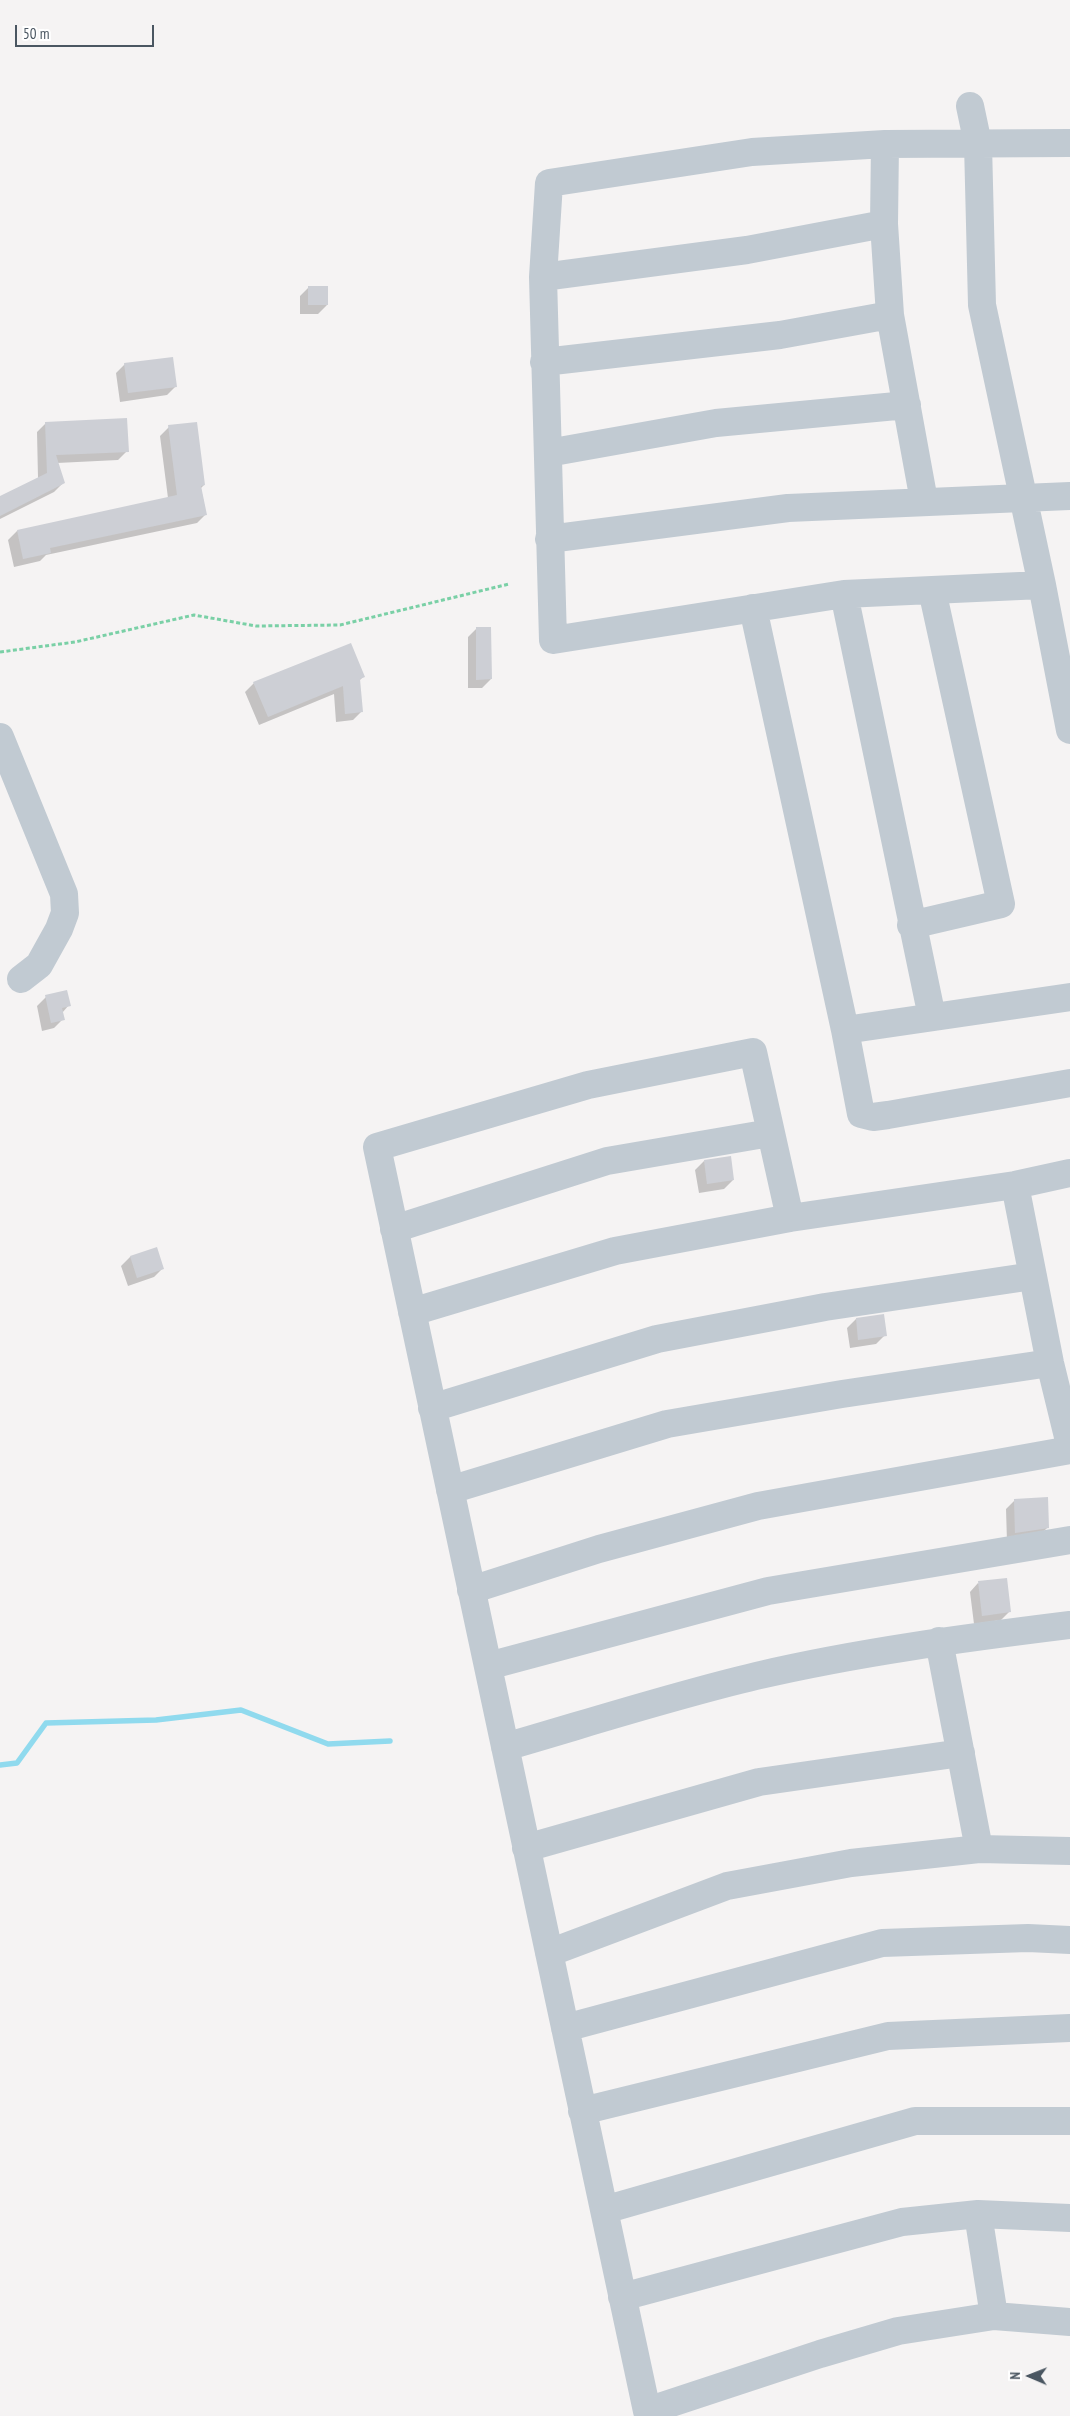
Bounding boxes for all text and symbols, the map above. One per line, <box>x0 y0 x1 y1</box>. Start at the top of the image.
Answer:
scale bar <box>18 15 156 47</box>
text: 50 m <box>23 24 49 43</box>
north arrow <box>1005 2351 1055 2401</box>
text: N <box>1006 2372 1024 2380</box>

